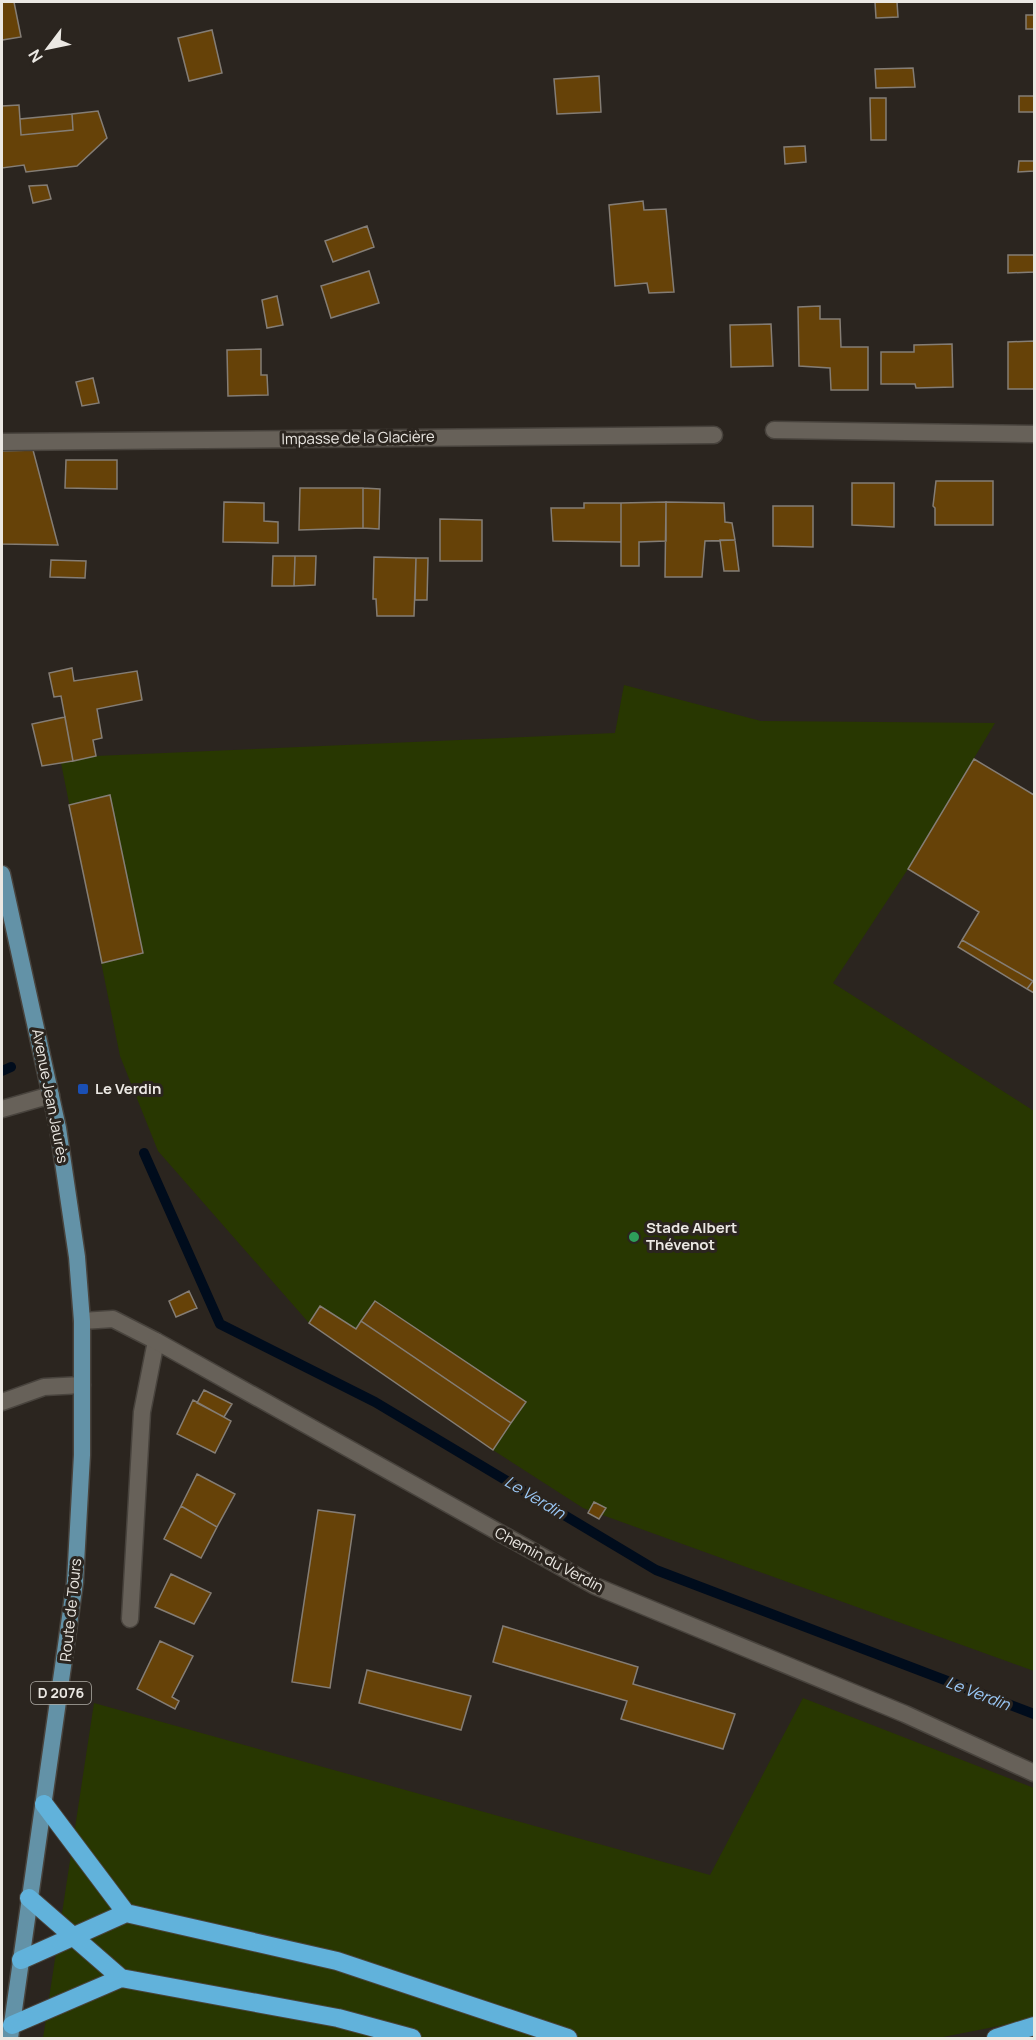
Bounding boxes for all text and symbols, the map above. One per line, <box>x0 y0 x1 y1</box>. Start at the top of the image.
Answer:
north arrow <box>18 18 78 78</box>
text: N <box>23 45 48 67</box>
street label: Impasse de la Glacière <box>281 426 435 449</box>
street label: Avenue Jean Jaurès <box>27 1027 74 1165</box>
place label: Le Verdin <box>95 1078 161 1099</box>
marker: Le Verdin <box>76 1082 90 1096</box>
place label: Stade Albert Thévenot <box>646 1217 737 1255</box>
marker: Stade Albert Thévenot <box>627 1230 641 1244</box>
water label: Le Verdin <box>501 1470 570 1524</box>
street label: Chemin du Verdin <box>491 1522 607 1597</box>
street label: Route de Tours <box>55 1557 86 1663</box>
water label: Le Verdin <box>943 1671 1014 1715</box>
road number: D 2076 <box>31 1682 91 1704</box>

